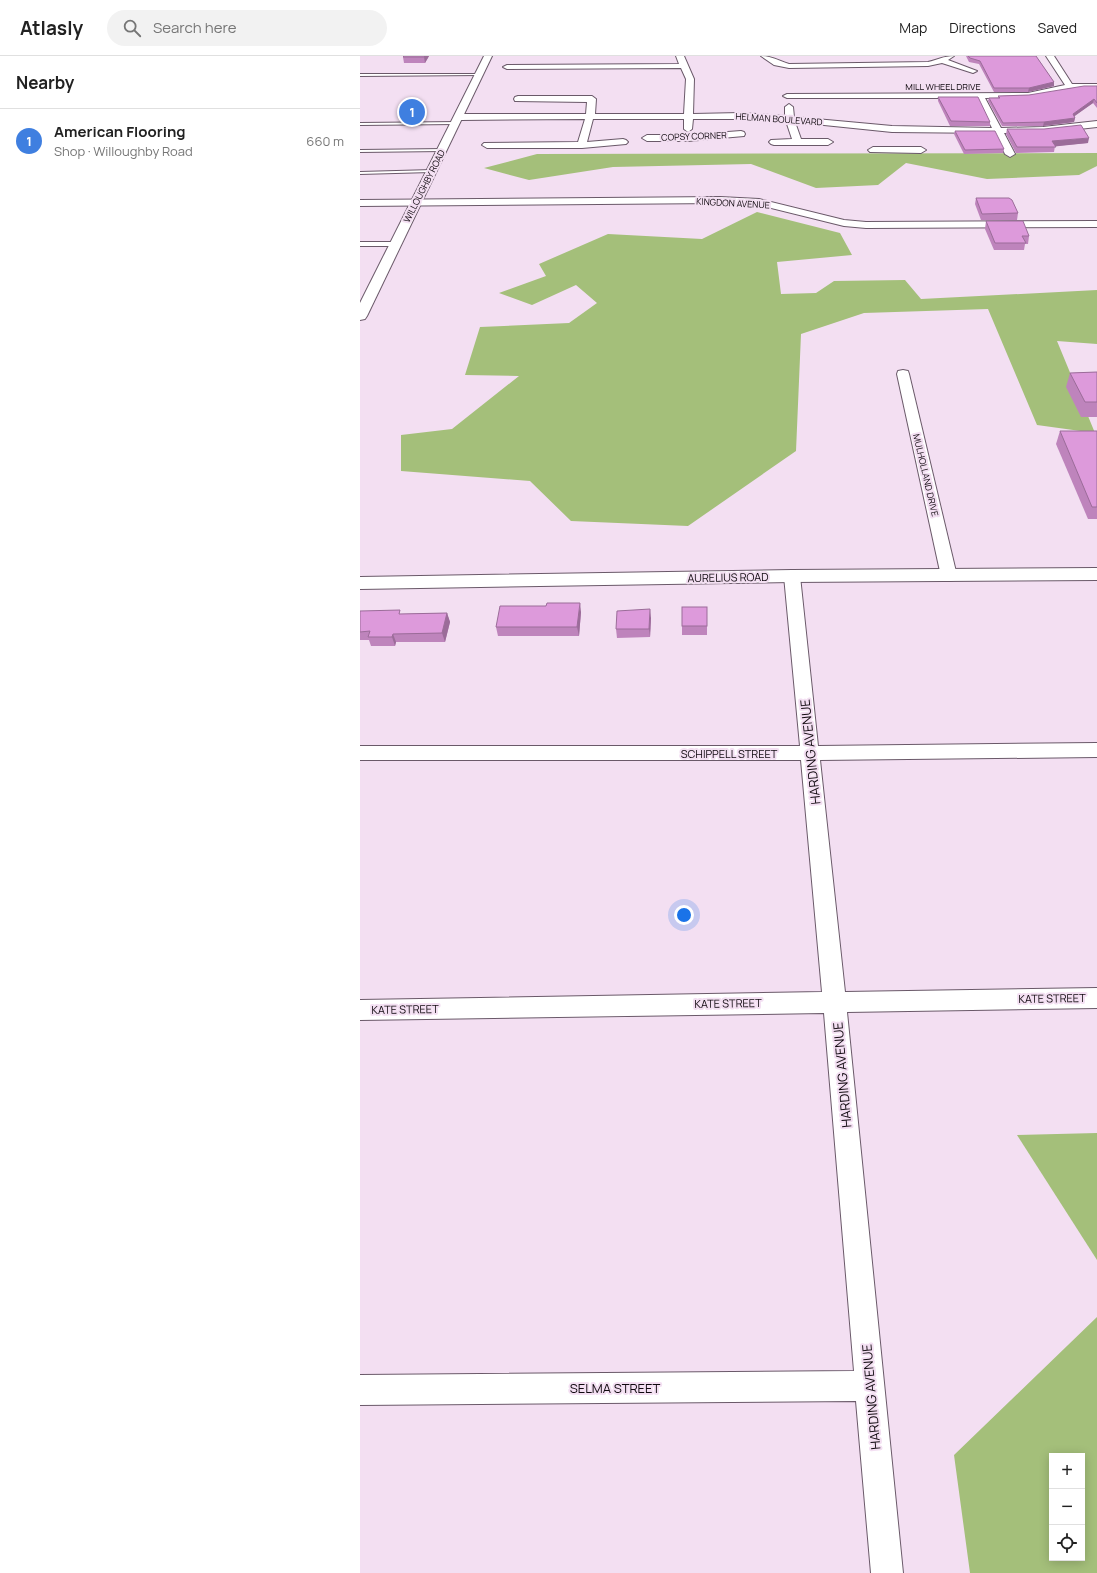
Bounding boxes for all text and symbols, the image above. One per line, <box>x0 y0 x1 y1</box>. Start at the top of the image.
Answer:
search box <box>107 10 387 46</box>
text: Atlasly <box>20 15 83 41</box>
icon: search <box>121 17 143 39</box>
text: Search here <box>153 17 236 38</box>
text: Map <box>899 18 927 37</box>
text: Directions <box>949 18 1016 37</box>
text: Saved <box>1038 18 1077 37</box>
text: Nearby <box>16 71 74 94</box>
street label: MILL WHEEL DRIVE <box>905 80 981 93</box>
pin: 1 <box>399 97 425 127</box>
street label: HELMAN BOULEVARD <box>735 109 823 129</box>
text: American Flooring <box>54 121 186 142</box>
street label: COPSY CORNER <box>661 128 727 144</box>
text: 1 <box>26 132 32 150</box>
text: 660 m <box>306 132 344 150</box>
text: Shop · Willoughby Road <box>54 142 193 160</box>
street label: WILLOUGHBY ROAD <box>400 147 448 225</box>
street label: KINGDON AVENUE <box>696 195 770 211</box>
street label: MULHOLLAND DRIVE <box>910 432 942 518</box>
street label: AURELIUS ROAD <box>687 569 769 585</box>
street label: HARDING AVENUE <box>796 698 824 806</box>
street label: SCHIPPELL STREET <box>681 746 778 761</box>
your location <box>674 905 694 925</box>
street label: KATE STREET <box>1018 990 1086 1006</box>
street label: KATE STREET <box>694 995 762 1011</box>
street label: KATE STREET <box>371 1001 439 1017</box>
street label: HARDING AVENUE <box>828 1022 856 1128</box>
street label: HARDING AVENUE <box>857 1344 885 1450</box>
street label: SELMA STREET <box>570 1379 660 1397</box>
map controls <box>1049 1453 1085 1561</box>
button: + <box>1049 1453 1085 1489</box>
button: − <box>1049 1489 1085 1525</box>
button: locate <box>1049 1525 1085 1561</box>

